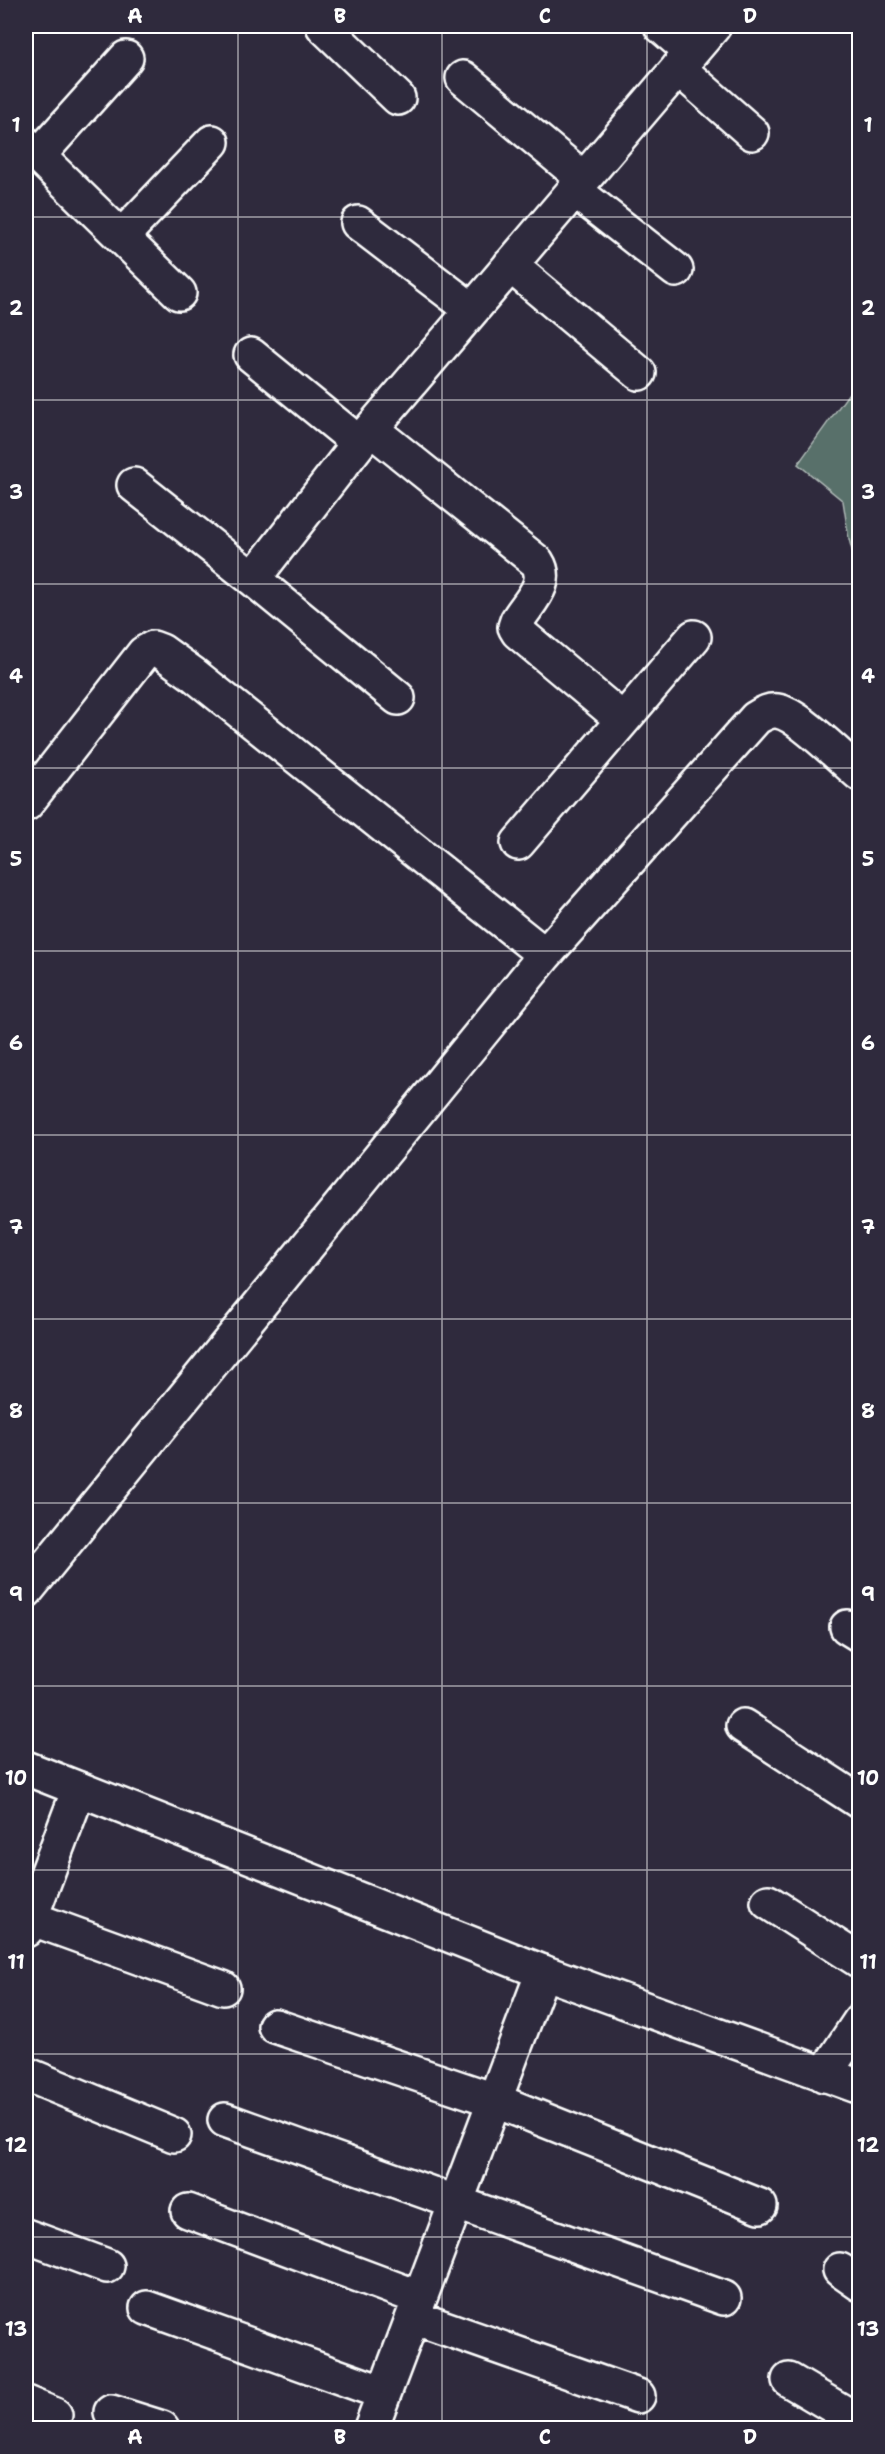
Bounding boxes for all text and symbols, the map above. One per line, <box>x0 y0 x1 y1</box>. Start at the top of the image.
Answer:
text: A <box>127 3 143 29</box>
text: B <box>334 3 346 29</box>
text: C <box>539 3 551 29</box>
text: D <box>743 3 757 29</box>
text: 1 <box>11 112 21 138</box>
text: 1 <box>863 112 873 138</box>
text: 2 <box>9 295 23 321</box>
text: 2 <box>861 295 875 321</box>
text: 3 <box>9 479 23 505</box>
text: 3 <box>861 479 875 505</box>
text: 4 <box>9 663 23 689</box>
text: 4 <box>861 663 875 689</box>
text: 5 <box>10 846 22 872</box>
text: 5 <box>862 846 874 872</box>
text: 6 <box>9 1030 23 1056</box>
text: 6 <box>861 1030 875 1056</box>
text: 7 <box>9 1214 23 1240</box>
text: 7 <box>861 1214 875 1240</box>
text: 8 <box>9 1398 23 1424</box>
text: 8 <box>861 1398 875 1424</box>
text: 9 <box>9 1581 23 1607</box>
text: 9 <box>861 1581 875 1607</box>
text: 10 <box>5 1765 27 1791</box>
text: 10 <box>857 1765 879 1791</box>
text: 11 <box>7 1949 25 1975</box>
text: 11 <box>859 1949 877 1975</box>
text: 12 <box>5 2132 27 2158</box>
text: 12 <box>857 2132 879 2158</box>
text: 13 <box>5 2316 27 2342</box>
text: 13 <box>857 2316 879 2342</box>
text: A <box>127 2424 143 2450</box>
text: B <box>334 2424 346 2450</box>
text: C <box>539 2424 551 2450</box>
text: D <box>743 2424 757 2450</box>

